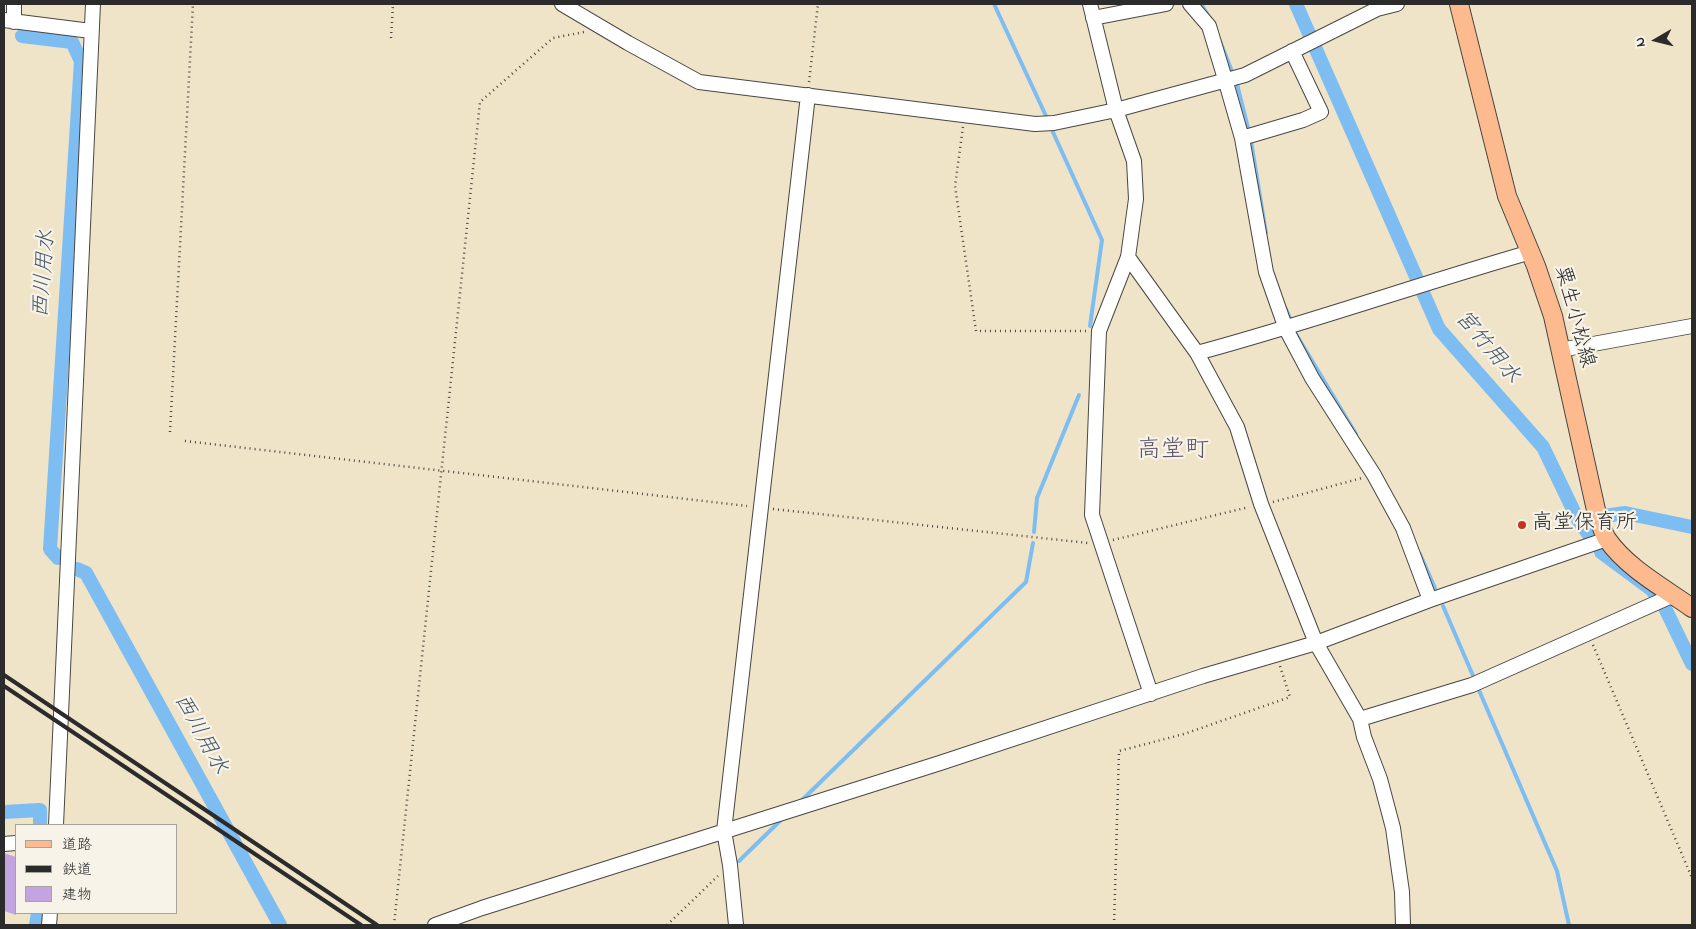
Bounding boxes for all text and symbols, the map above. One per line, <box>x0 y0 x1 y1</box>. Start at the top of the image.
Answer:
north arrow <box>1631 15 1681 65</box>
text: N <box>1630 36 1652 48</box>
water label: 西川用水 <box>30 229 62 319</box>
street label: 粟生小松線 <box>1547 263 1599 371</box>
water label: 宮竹用水 <box>1448 306 1524 390</box>
district label: 高堂町 <box>1137 438 1209 466</box>
place label: 高堂保育所 <box>1532 512 1637 538</box>
marker: 高堂保育所 <box>1516 519 1528 531</box>
water label: 西川用水 <box>166 690 232 780</box>
legend <box>15 824 178 914</box>
text: 道路 <box>62 834 92 856</box>
text: 鉄道 <box>62 859 92 881</box>
text: 建物 <box>62 884 92 906</box>

